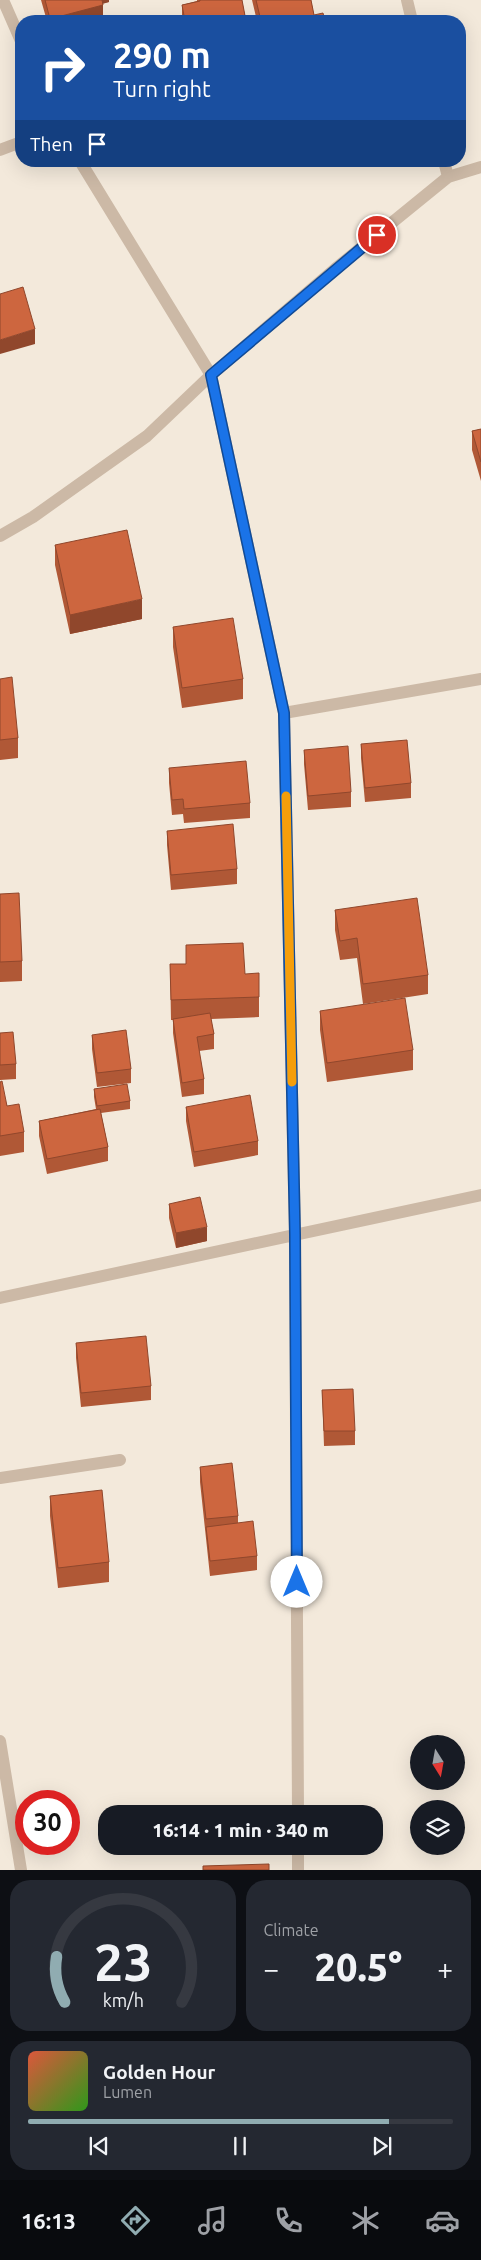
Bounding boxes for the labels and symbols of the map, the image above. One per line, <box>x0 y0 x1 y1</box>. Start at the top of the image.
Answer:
pin <box>356 214 398 256</box>
position arrow <box>270 1555 322 1607</box>
north arrow <box>410 1735 465 1790</box>
speed limit sign: 30 <box>15 1790 80 1855</box>

